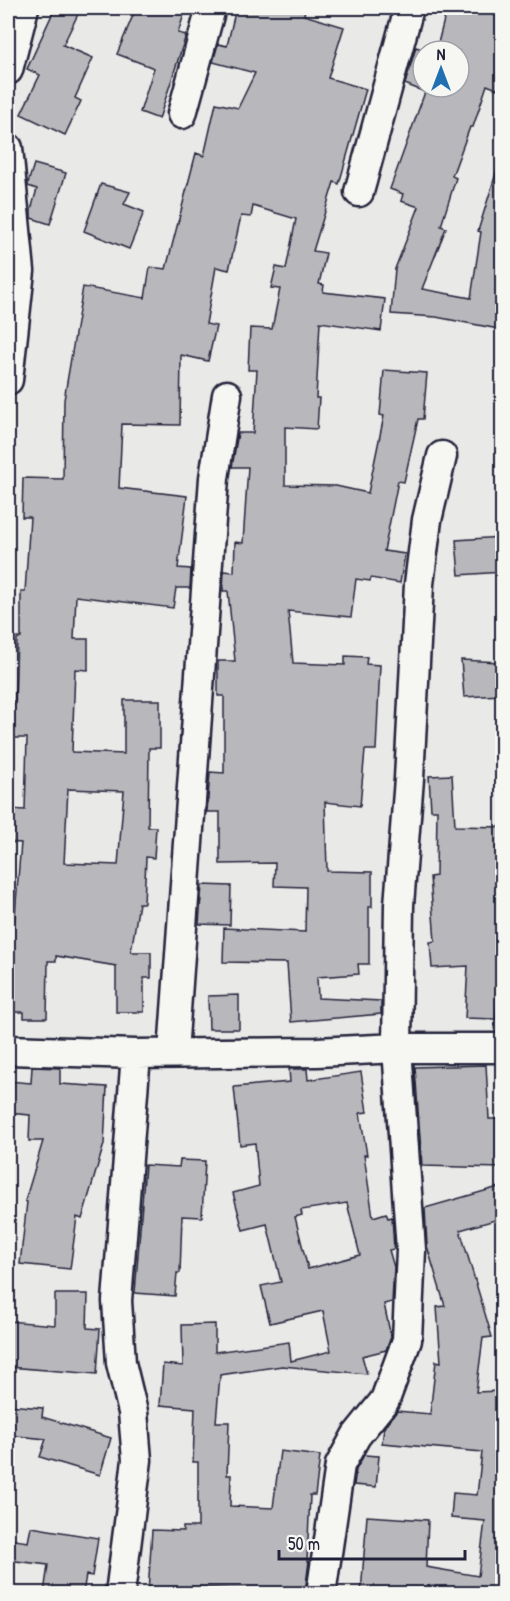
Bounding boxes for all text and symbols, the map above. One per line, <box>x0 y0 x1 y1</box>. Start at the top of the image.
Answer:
north arrow <box>411 39 471 99</box>
text: N <box>437 43 446 65</box>
scale bar <box>279 1523 465 1561</box>
text: 50 m <box>288 1531 320 1556</box>

